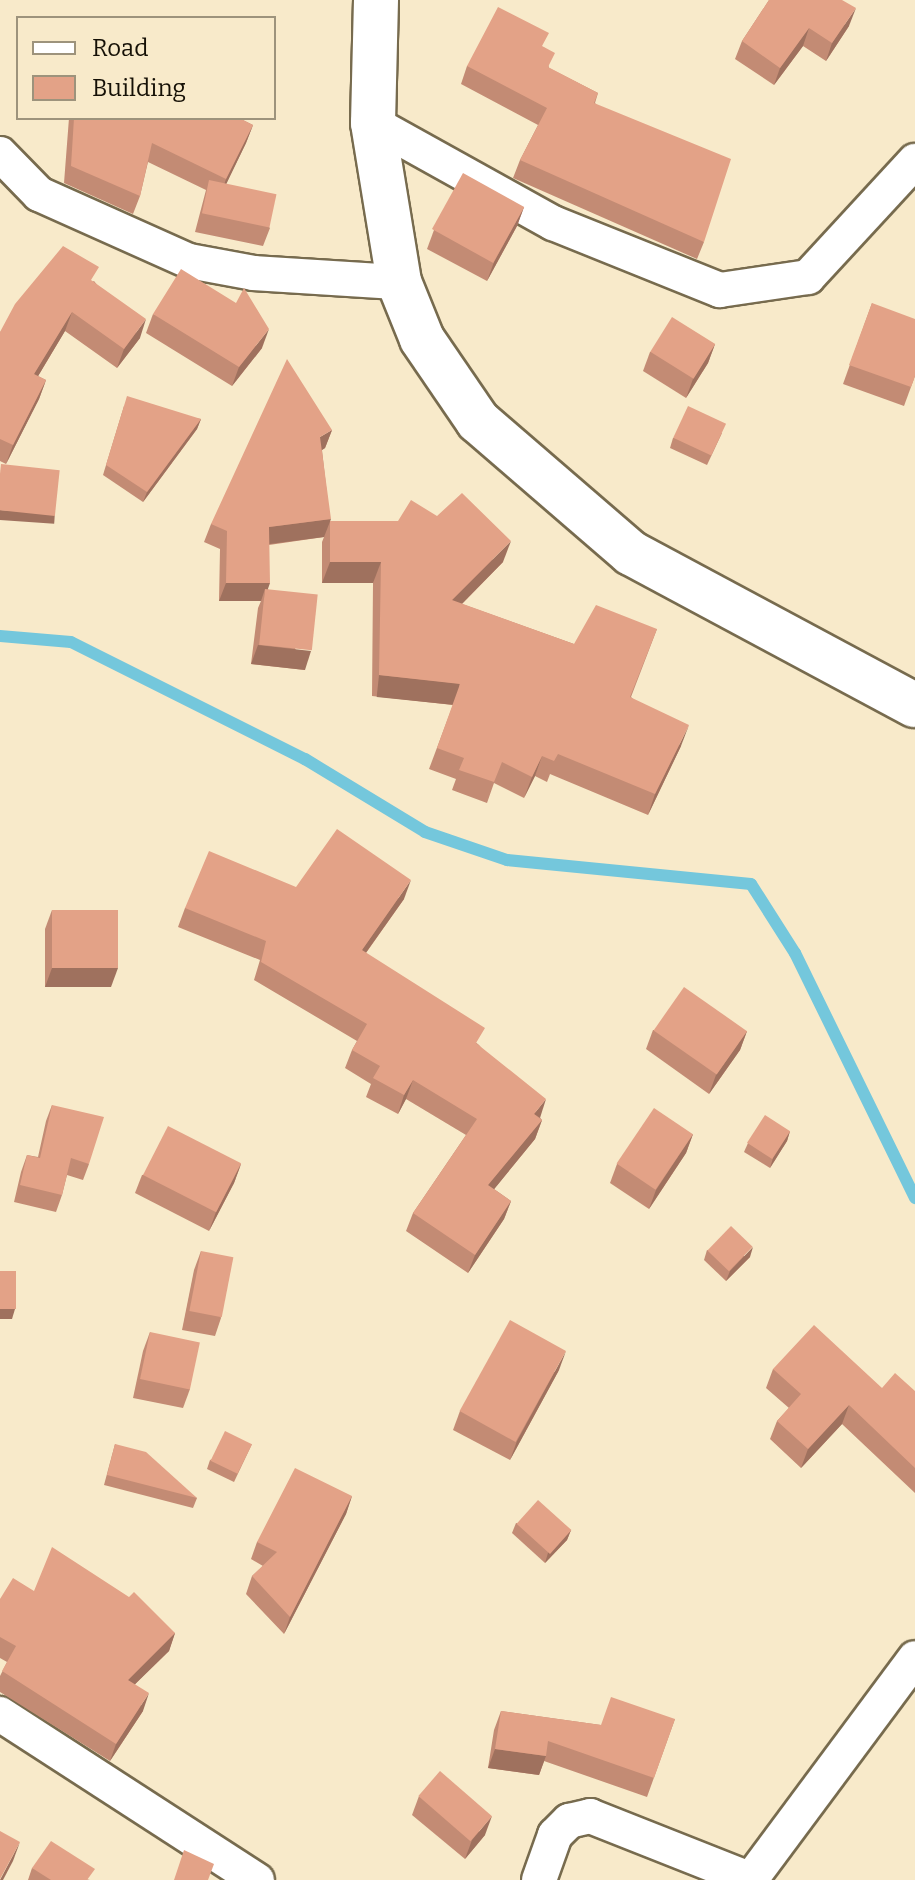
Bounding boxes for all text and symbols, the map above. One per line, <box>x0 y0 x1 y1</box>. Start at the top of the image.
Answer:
legend <box>16 16 276 120</box>
text: Road <box>92 34 148 62</box>
text: Building <box>92 74 186 102</box>

